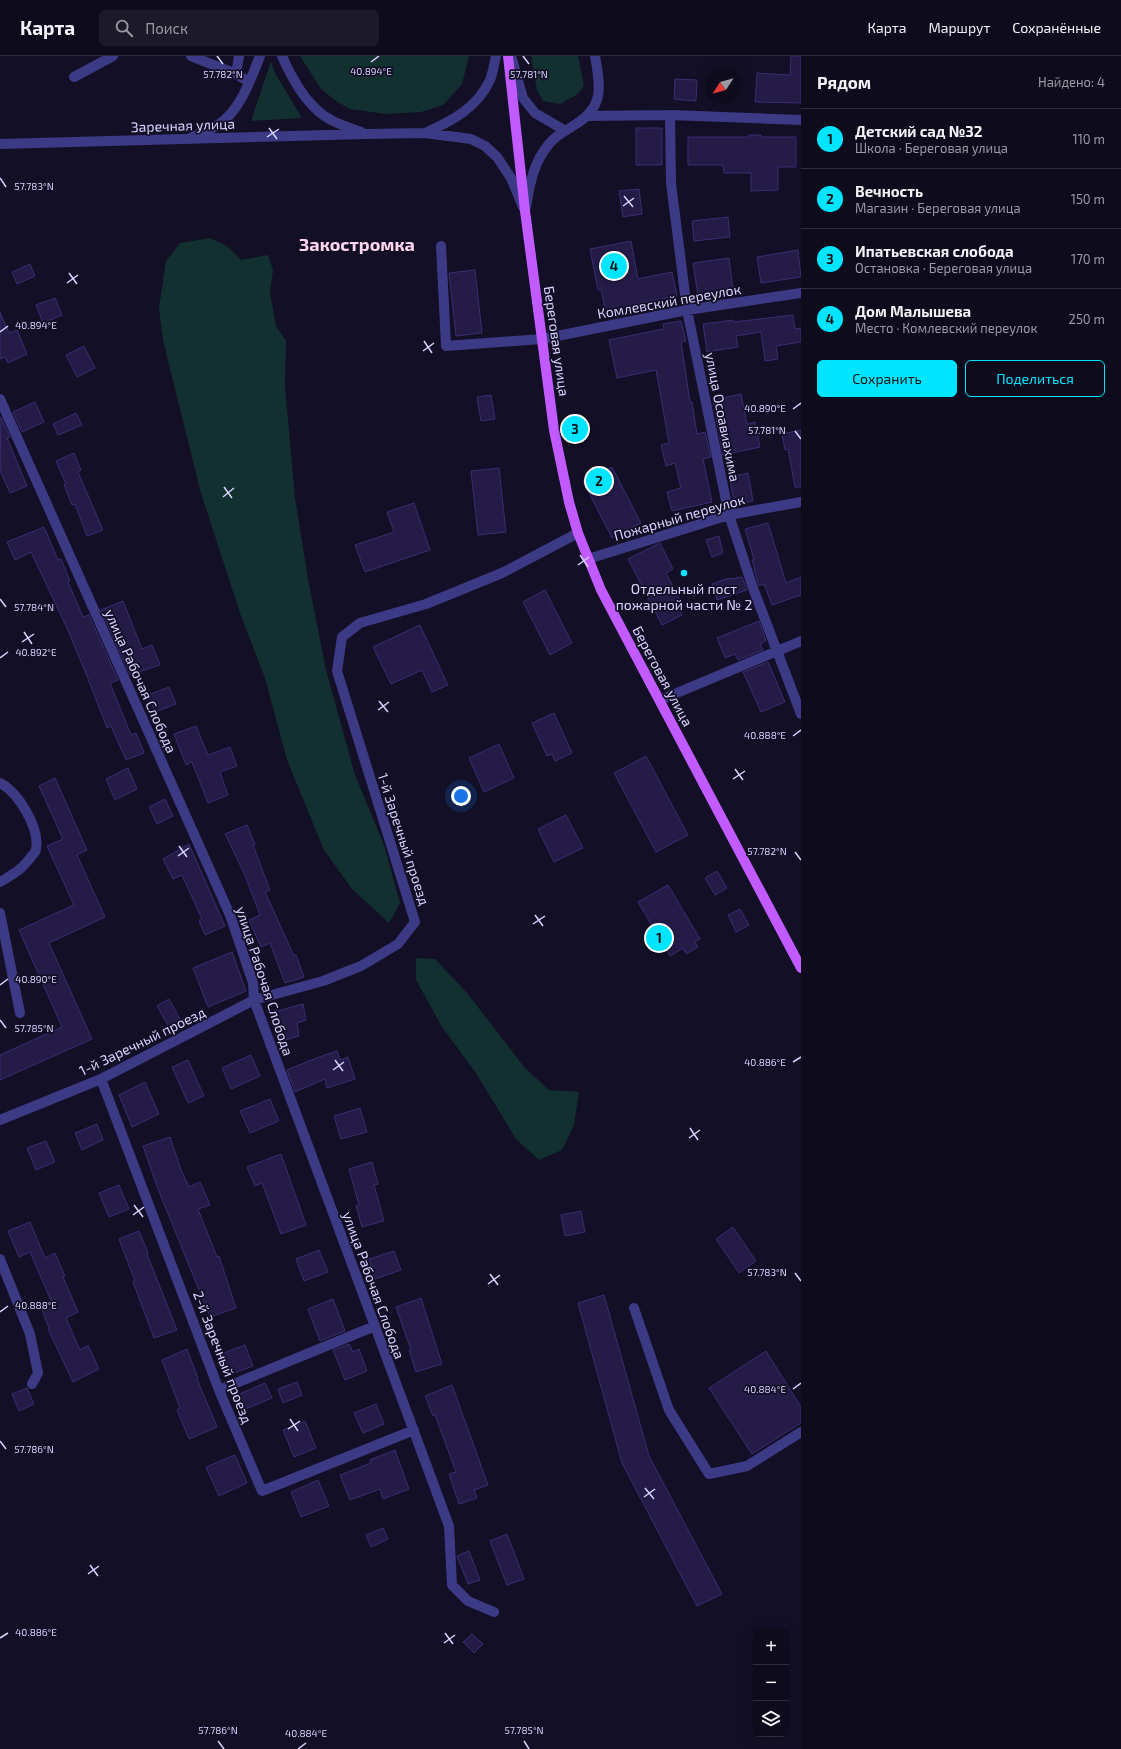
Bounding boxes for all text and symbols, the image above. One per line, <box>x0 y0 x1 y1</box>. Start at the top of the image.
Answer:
search box <box>99 10 379 46</box>
text: Карта <box>20 16 75 39</box>
icon: search <box>113 17 135 39</box>
text: Поиск <box>145 19 188 37</box>
text: Карта <box>868 19 906 36</box>
text: Маршрут <box>928 19 990 36</box>
text: Сохранённые <box>1012 19 1101 36</box>
text: 40.894°E <box>350 65 392 77</box>
text: 57.782°N <box>203 68 243 80</box>
text: 57.781°N <box>510 68 548 80</box>
north arrow <box>705 68 741 104</box>
text: Рядом <box>817 72 871 92</box>
text: Найдено: 4 <box>1038 74 1105 90</box>
street label: Заречная улица <box>131 115 235 135</box>
text: Детский сад №32 <box>855 122 983 140</box>
text: 1 <box>827 131 833 147</box>
text: 110 m <box>1073 131 1105 147</box>
text: Школа · Береговая улица <box>855 140 1008 156</box>
text: 57.783°N <box>14 180 54 192</box>
text: Вечность <box>855 182 923 200</box>
text: 2 <box>826 191 834 207</box>
text: 150 m <box>1071 191 1105 207</box>
text: Магазин · Береговая улица <box>855 200 1021 216</box>
district label: Закостромка <box>299 233 415 255</box>
text: Ипатьевская слобода <box>855 242 1014 260</box>
pin: 4 <box>601 251 627 281</box>
text: 3 <box>826 251 834 267</box>
text: 170 m <box>1071 251 1105 267</box>
text: Остановка · Береговая улица <box>855 260 1032 276</box>
street label: Комлевский переулок <box>596 280 743 322</box>
street label: Береговая улица <box>541 285 573 397</box>
text: Дом Малышева <box>855 302 971 320</box>
text: 4 <box>826 311 834 327</box>
text: 250 m <box>1069 311 1105 327</box>
text: 40.894°E <box>15 319 57 331</box>
text: Место · Комлевский переулок <box>855 320 1038 336</box>
street label: улица Осоавиахима <box>702 351 744 483</box>
button: Сохранить <box>817 360 957 397</box>
button: Поделиться <box>965 360 1105 397</box>
text: 40.890°E <box>744 402 786 414</box>
pin: 3 <box>562 414 588 444</box>
text: 57.781°N <box>748 424 786 436</box>
pin: 2 <box>586 466 612 496</box>
street label: Пожарный переулок <box>612 490 747 544</box>
marker: Отдельный пост пожарной части № 2 <box>679 568 689 578</box>
place label: Отдельный пост пожарной части № 2 <box>616 580 752 613</box>
text: 57.784°N <box>14 601 54 613</box>
street label: улица Рабочая Слобода <box>102 606 180 756</box>
street label: Береговая улица <box>629 623 697 729</box>
text: 40.892°E <box>15 646 57 658</box>
text: 40.888°E <box>744 729 786 741</box>
street label: 1-й Заречный проезд <box>375 771 433 907</box>
your location <box>451 786 471 806</box>
text: 57.782°N <box>747 845 787 857</box>
street label: улица Рабочая Слобода <box>233 904 297 1058</box>
pin: 1 <box>646 923 672 953</box>
text: 40.890°E <box>15 973 57 985</box>
street label: 1-й Заречный проезд <box>76 1003 208 1079</box>
text: 57.785°N <box>14 1022 54 1034</box>
text: 40.886°E <box>744 1056 786 1068</box>
street label: улица Рабочая Слобода <box>339 1209 409 1361</box>
text: 57.783°N <box>747 1266 787 1278</box>
street label: 2-й Заречный проезд <box>190 1288 256 1426</box>
text: 40.888°E <box>15 1299 57 1311</box>
text: 40.884°E <box>744 1383 786 1395</box>
text: 57.786°N <box>14 1443 54 1455</box>
text: 40.886°E <box>15 1626 57 1638</box>
map controls <box>753 1629 789 1737</box>
button: + <box>753 1629 789 1665</box>
button: − <box>753 1665 789 1701</box>
button: layers <box>753 1701 789 1737</box>
text: 57.786°N <box>198 1724 238 1736</box>
text: 57.785°N <box>504 1724 544 1736</box>
text: 40.884°E <box>285 1727 327 1739</box>

